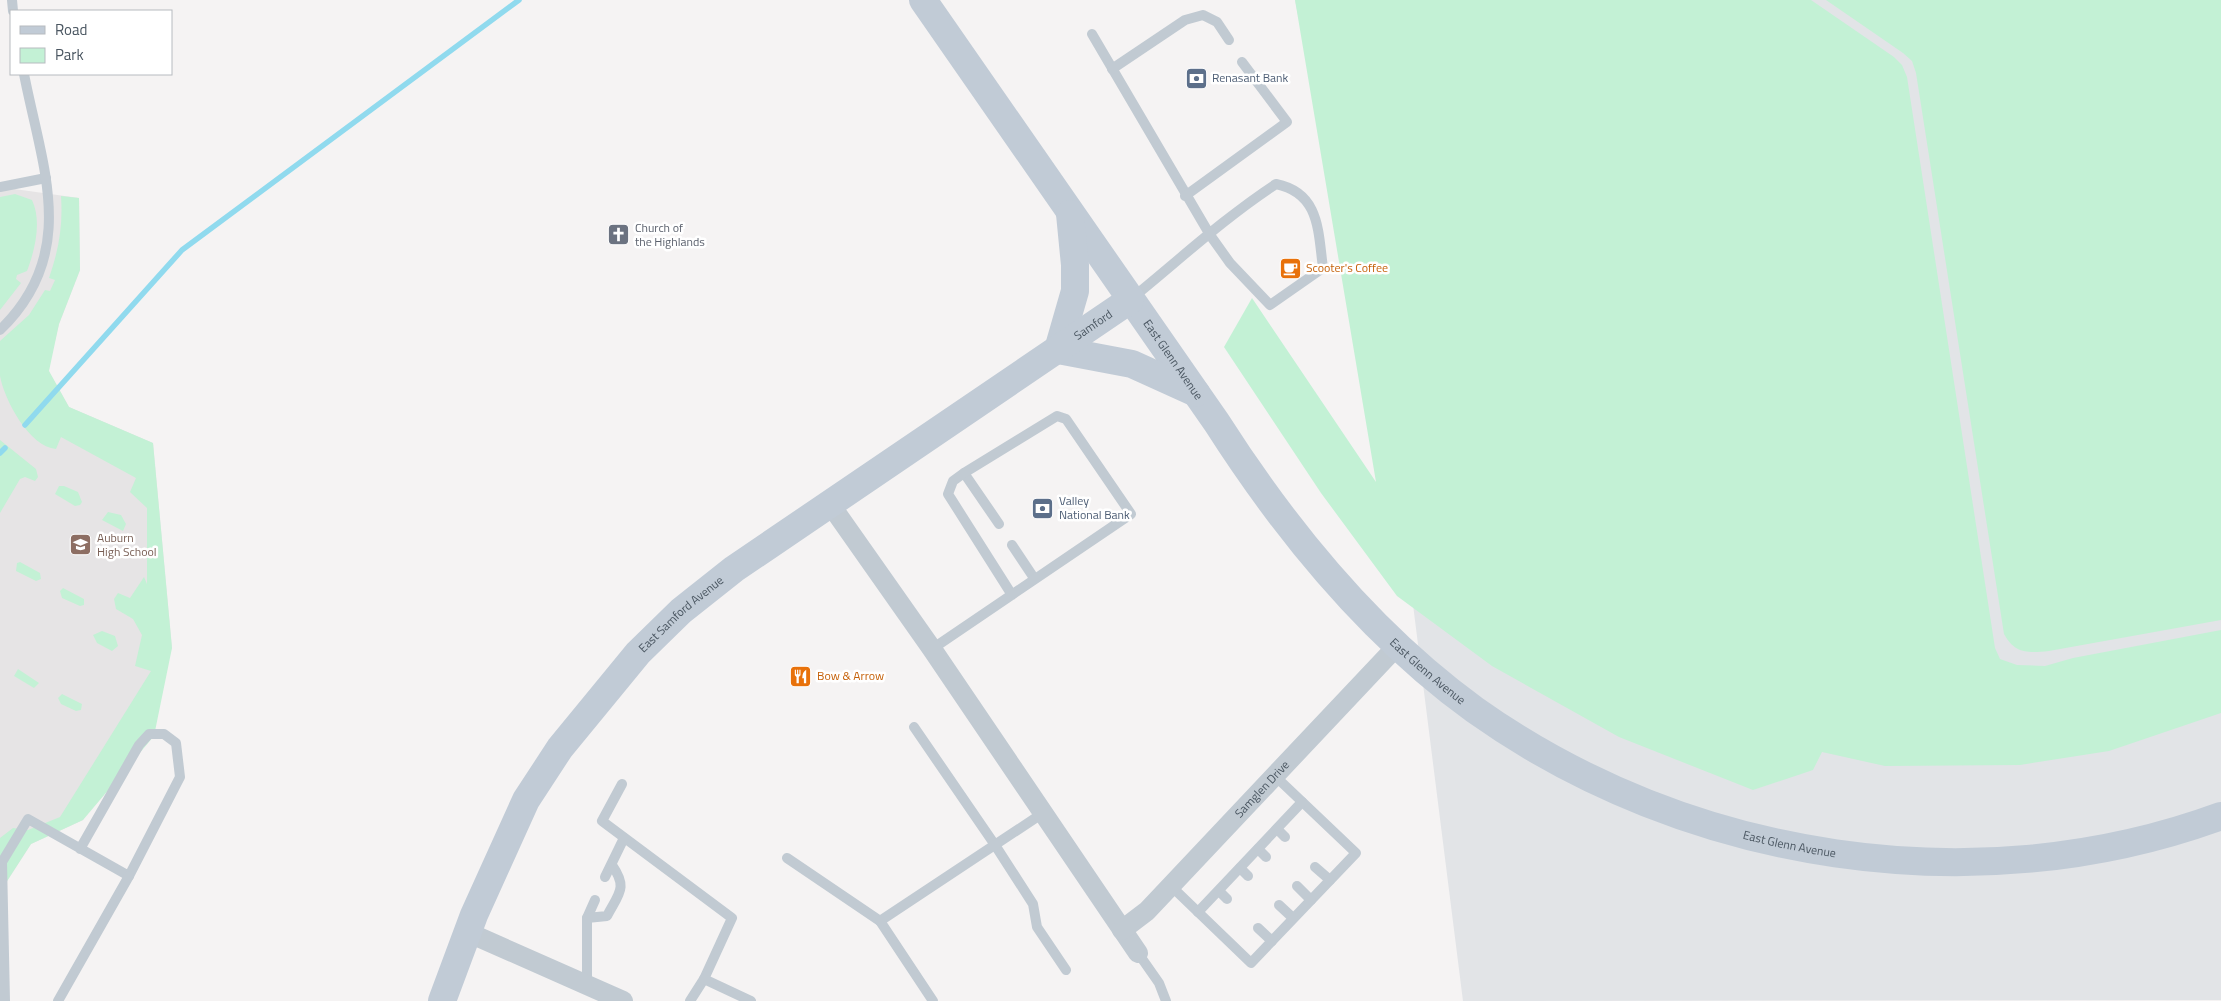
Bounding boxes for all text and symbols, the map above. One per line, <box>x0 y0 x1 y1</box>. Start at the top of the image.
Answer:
legend <box>10 10 172 75</box>
text: Road <box>55 18 87 41</box>
text: Park <box>55 43 84 66</box>
bank icon: Renasant Bank <box>1184 66 1208 90</box>
place label: Renasant Bank <box>1212 68 1289 87</box>
place label: Church of the Highlands <box>635 218 705 251</box>
church icon: Church of the Highlands <box>607 223 631 247</box>
cafe icon: Scooter's Coffee <box>1278 256 1302 280</box>
place label: Scooter's Coffee <box>1306 258 1388 277</box>
street label: Samford <box>1070 305 1116 345</box>
street label: East Glenn Avenue <box>1139 315 1208 404</box>
place label: Valley National Bank <box>1059 491 1130 524</box>
bank icon: Valley National Bank <box>1031 496 1055 520</box>
place label: Auburn High School <box>97 528 157 561</box>
school or university icon: Auburn High School <box>69 533 93 557</box>
street label: East Samford Avenue <box>634 571 727 657</box>
street label: East Glenn Avenue <box>1386 633 1470 709</box>
restaurant icon: Bow & Arrow <box>789 664 813 688</box>
place label: Bow & Arrow <box>817 666 884 685</box>
street label: Samglen Drive <box>1230 756 1294 822</box>
street label: East Glenn Avenue <box>1741 825 1837 862</box>

